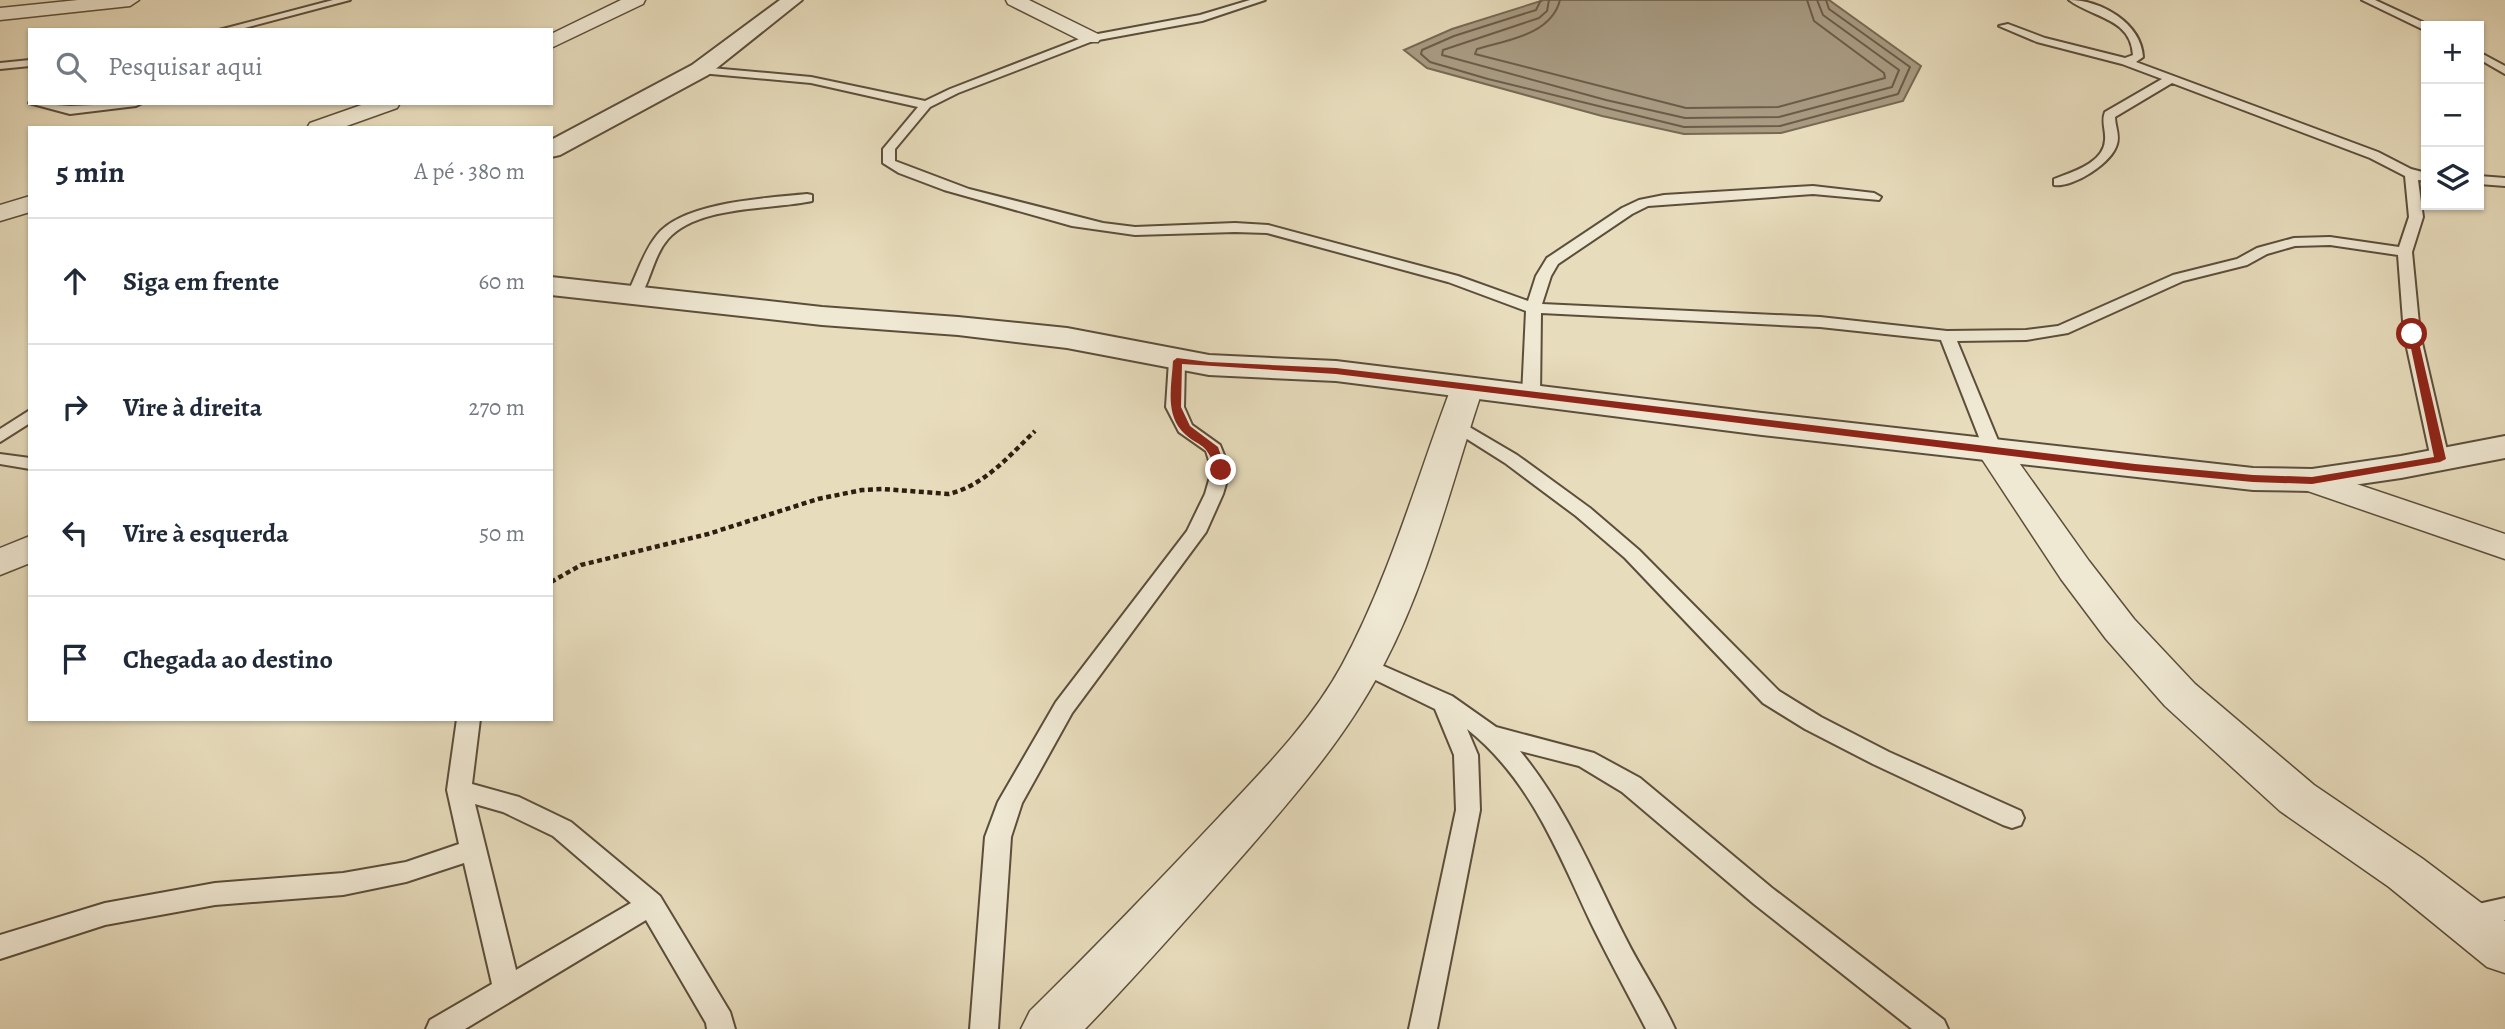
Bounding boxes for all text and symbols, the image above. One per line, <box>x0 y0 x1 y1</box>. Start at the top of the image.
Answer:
map controls <box>2421 21 2484 210</box>
button: + <box>2421 21 2484 84</box>
search box <box>28 28 553 105</box>
icon: search <box>52 48 90 86</box>
text: Pesquisar aqui <box>108 49 263 84</box>
button: − <box>2421 84 2484 147</box>
button: layers <box>2421 147 2484 210</box>
text: 5 min <box>56 152 125 192</box>
text: A pé · 380 m <box>414 156 525 187</box>
icon: ahead <box>56 262 94 300</box>
text: Siga em frente <box>123 264 279 299</box>
text: 60 m <box>478 266 525 297</box>
route start <box>2396 318 2427 349</box>
icon: right <box>56 388 94 426</box>
text: Vire à direita <box>123 390 262 425</box>
text: 270 m <box>468 392 525 423</box>
route end <box>1205 454 1236 485</box>
icon: left <box>56 514 94 552</box>
text: Vire à esquerda <box>123 516 289 551</box>
text: 50 m <box>479 518 525 549</box>
icon: arrive <box>56 640 94 678</box>
text: Chegada ao destino <box>123 642 333 677</box>

